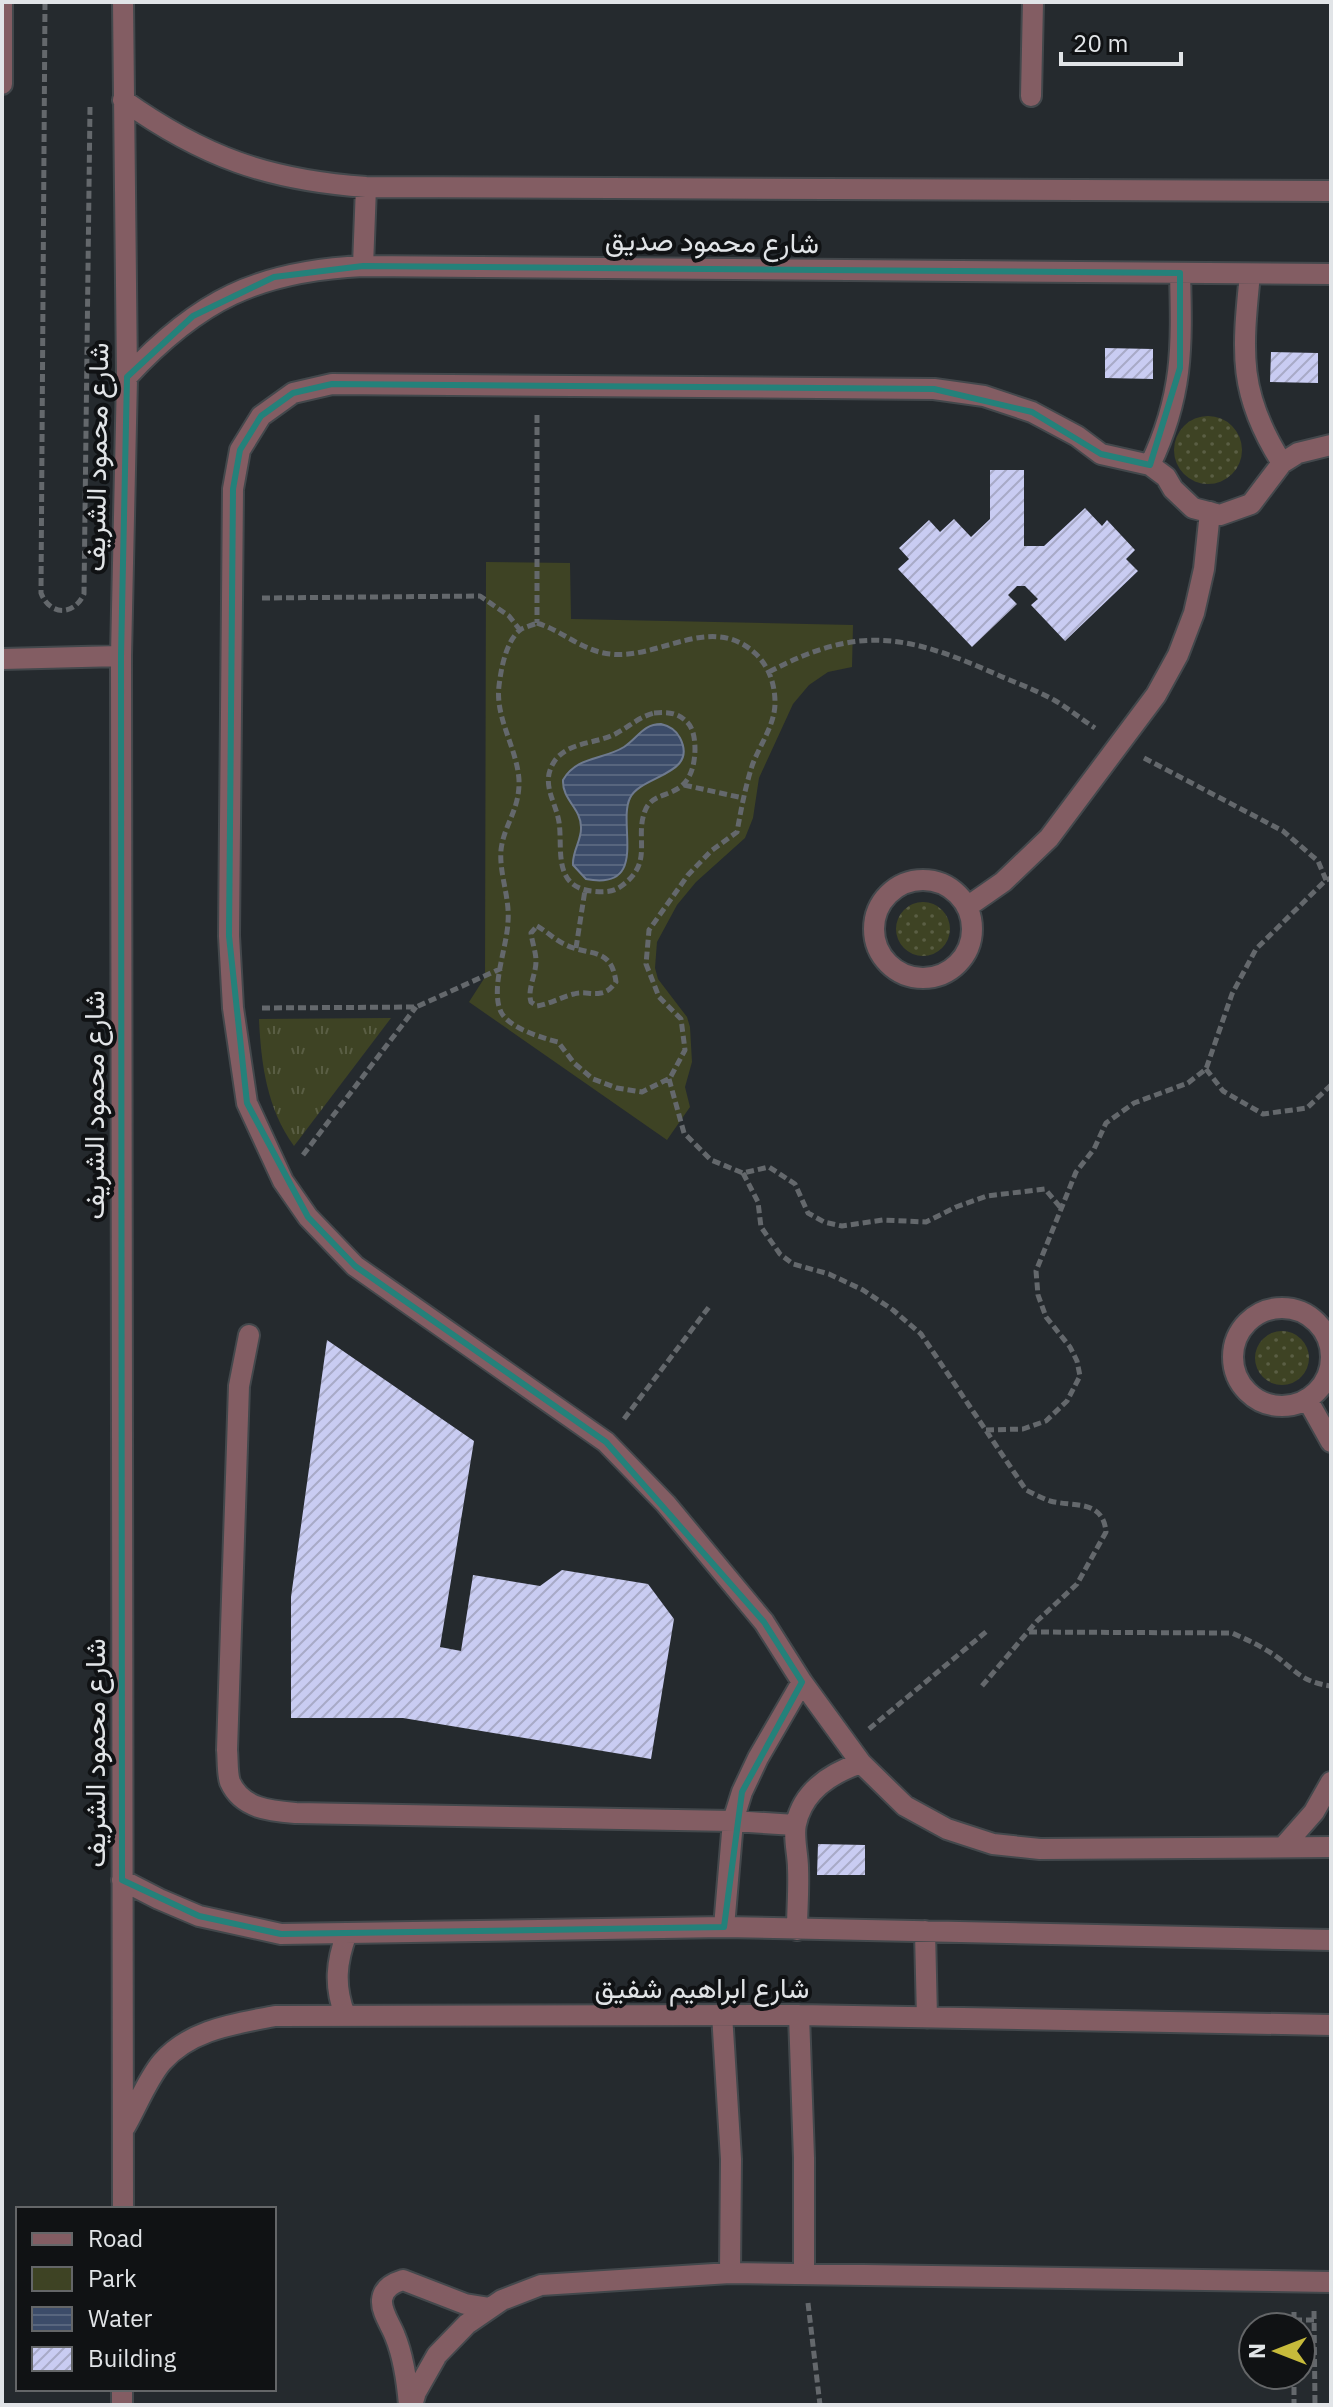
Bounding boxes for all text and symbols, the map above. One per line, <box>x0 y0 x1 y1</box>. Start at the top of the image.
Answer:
scale bar <box>1061 16 1181 66</box>
text: 20 m <box>1073 27 1128 59</box>
street label: شارع محمود صديق <box>605 221 819 262</box>
street label: شارع محمود الشريف <box>76 342 117 572</box>
street label: شارع محمود الشريف <box>75 990 113 1220</box>
street label: شارع محمود الشريف <box>76 1638 114 1868</box>
street label: شارع ابراهيم شفيق <box>595 1969 809 2007</box>
legend <box>16 2207 276 2391</box>
text: Road <box>88 2222 143 2254</box>
text: Park <box>88 2262 137 2294</box>
text: Water <box>88 2302 152 2334</box>
north arrow <box>1237 2311 1317 2391</box>
text: Building <box>88 2342 176 2374</box>
text: N <box>1242 2343 1271 2359</box>

